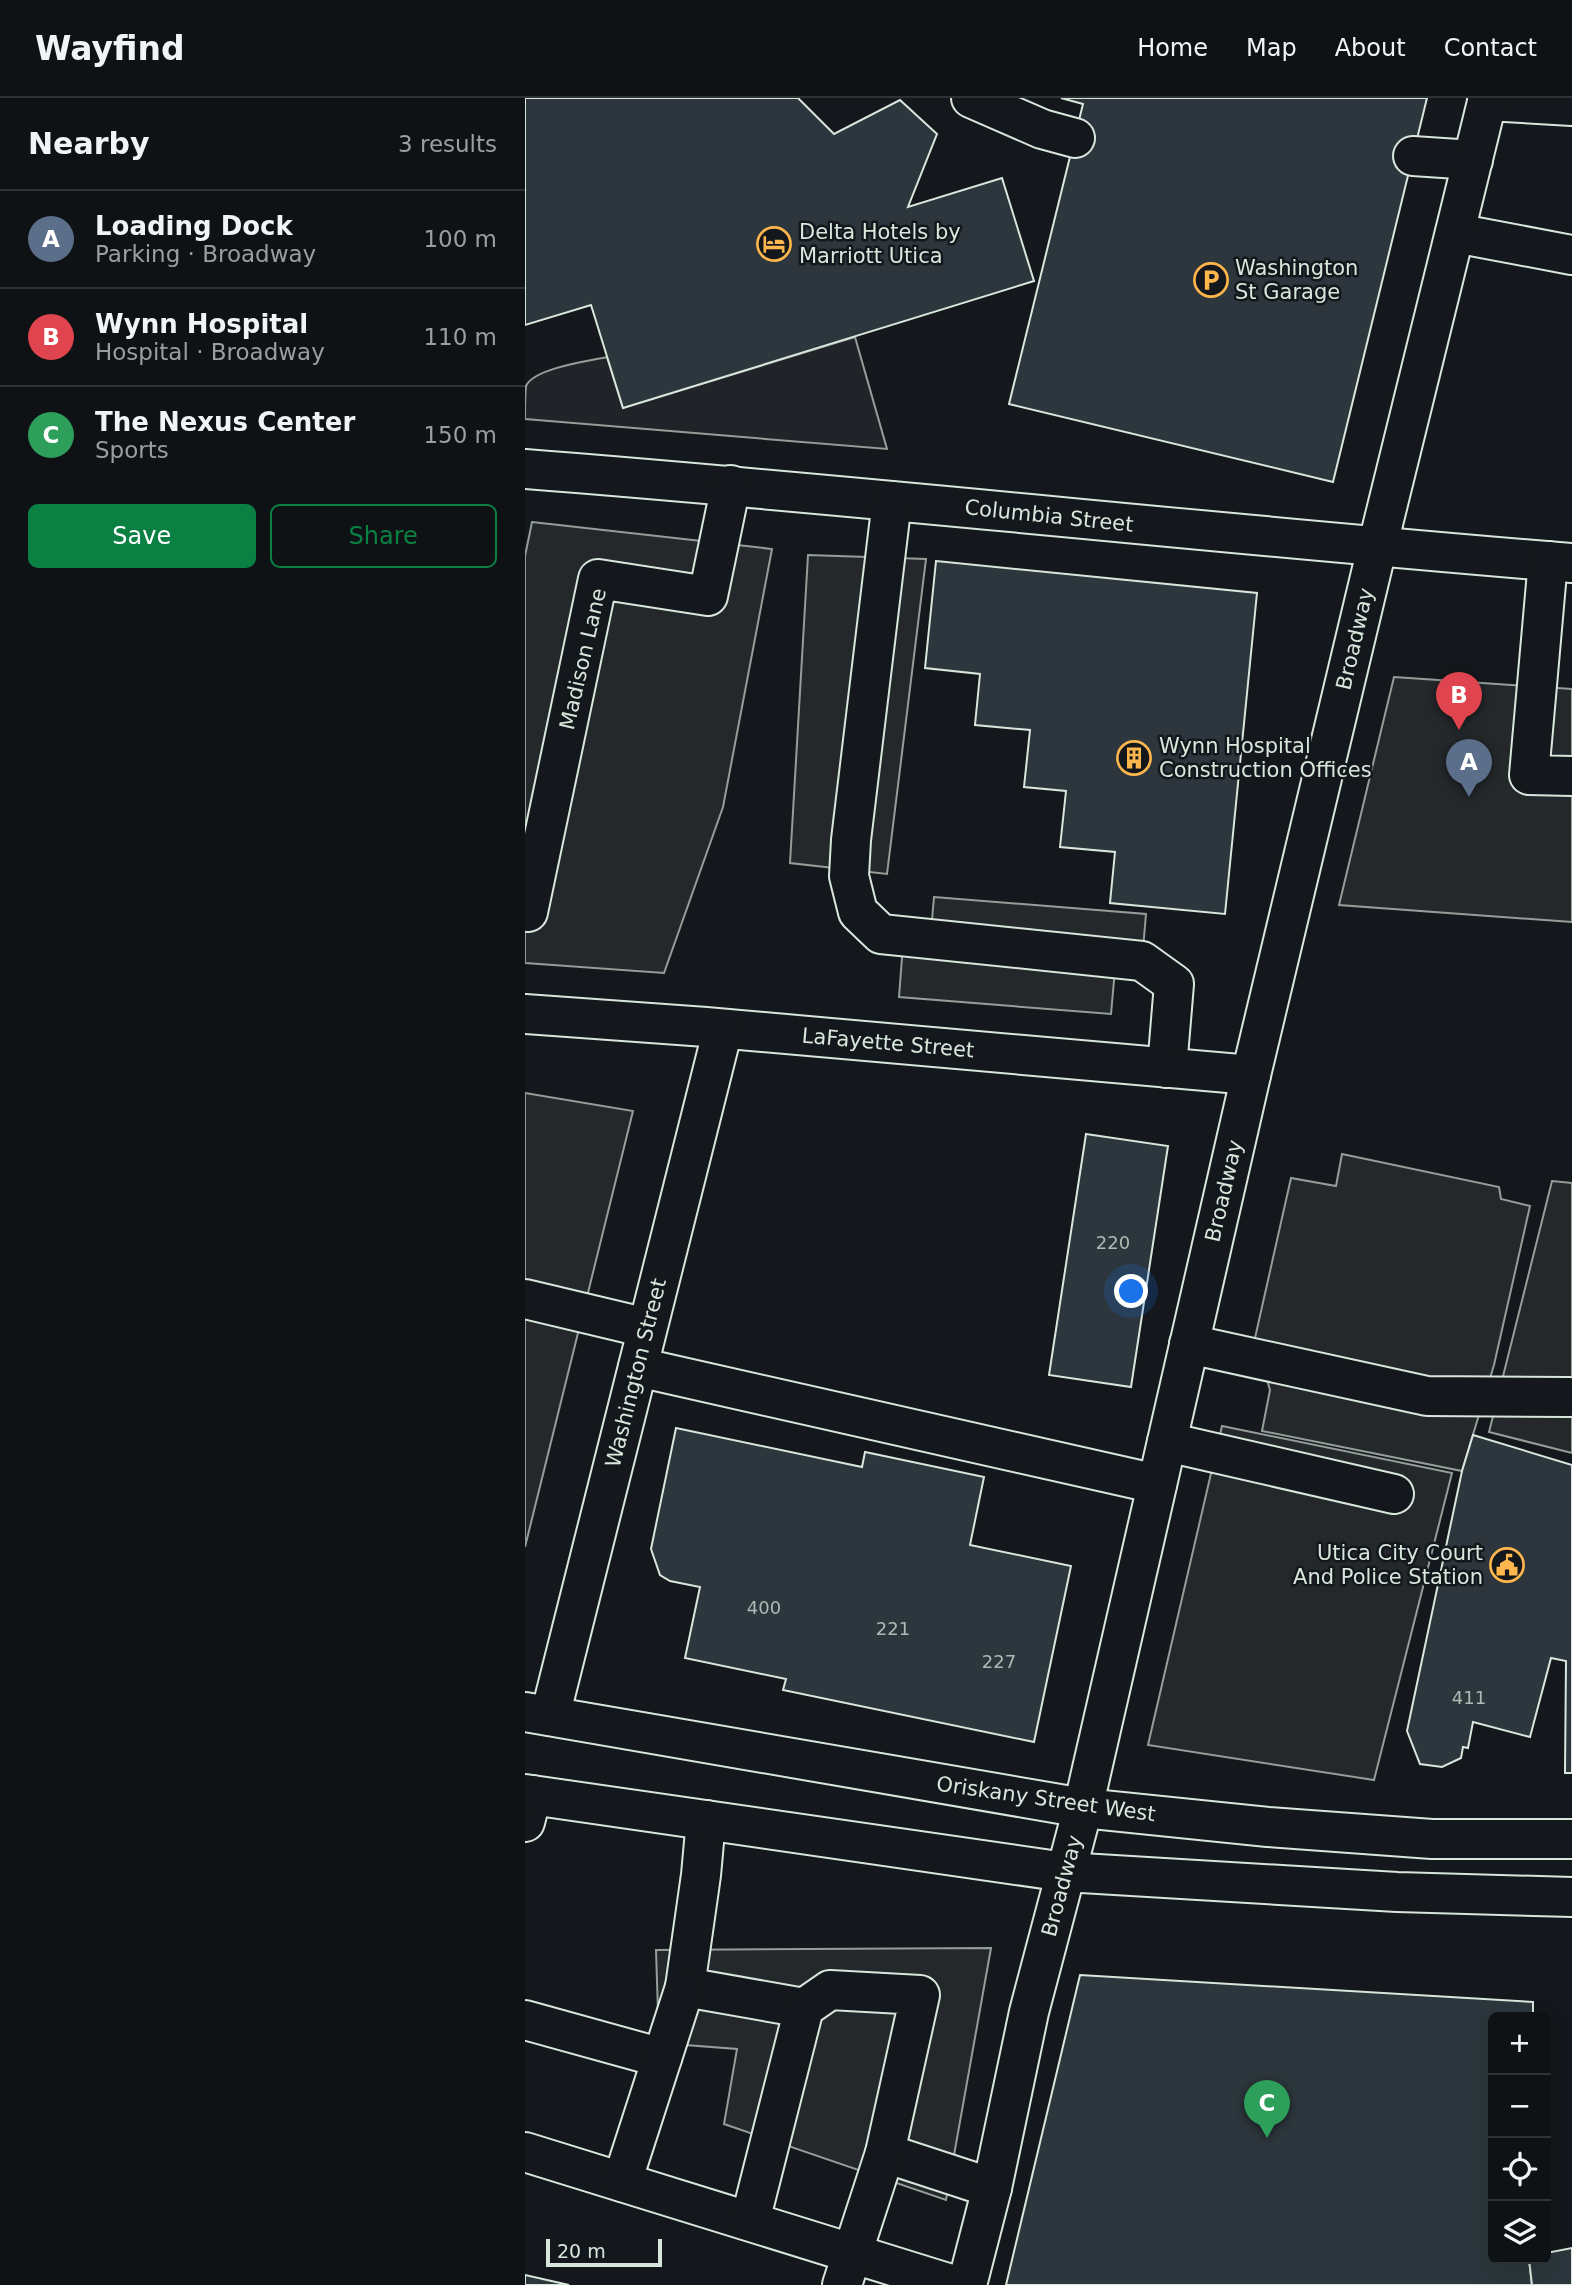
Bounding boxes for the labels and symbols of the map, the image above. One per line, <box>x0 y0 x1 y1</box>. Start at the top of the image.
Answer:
place label: Delta Hotels by Marriott Utica <box>799 220 961 268</box>
hotel icon: Delta Hotels by Marriott Utica <box>755 225 793 263</box>
place label: Washington St Garage <box>1235 256 1358 304</box>
parking icon: Washington St Garage <box>1192 261 1230 299</box>
street label: Columbia Street <box>963 495 1135 537</box>
street label: Madison Lane <box>555 586 611 732</box>
street label: Broadway <box>1332 586 1378 692</box>
pin: B <box>1436 672 1482 730</box>
place label: Wynn Hospital Construction Offices <box>1159 734 1372 782</box>
building icon: Wynn Hospital Construction Offices <box>1115 739 1153 777</box>
pin: A <box>1446 739 1492 797</box>
street label: LaFayette Street <box>801 1024 975 1062</box>
street label: Broadway <box>1201 1138 1247 1244</box>
house number: 220 <box>1096 1232 1130 1253</box>
your location <box>1114 1274 1148 1308</box>
street label: Washington Street <box>601 1276 671 1470</box>
place label: Utica City Court And Police Station <box>1293 1541 1483 1589</box>
public building icon: Utica City Court And Police Station <box>1488 1546 1526 1584</box>
house number: 400 <box>747 1597 781 1618</box>
house number: 221 <box>876 1618 910 1639</box>
house number: 227 <box>982 1651 1016 1672</box>
house number: 411 <box>1452 1687 1486 1708</box>
street label: Oriskany Street West <box>935 1772 1157 1826</box>
street label: Broadway <box>1037 1833 1087 1939</box>
pin: C <box>1244 2080 1290 2138</box>
scale bar <box>546 2236 661 2268</box>

